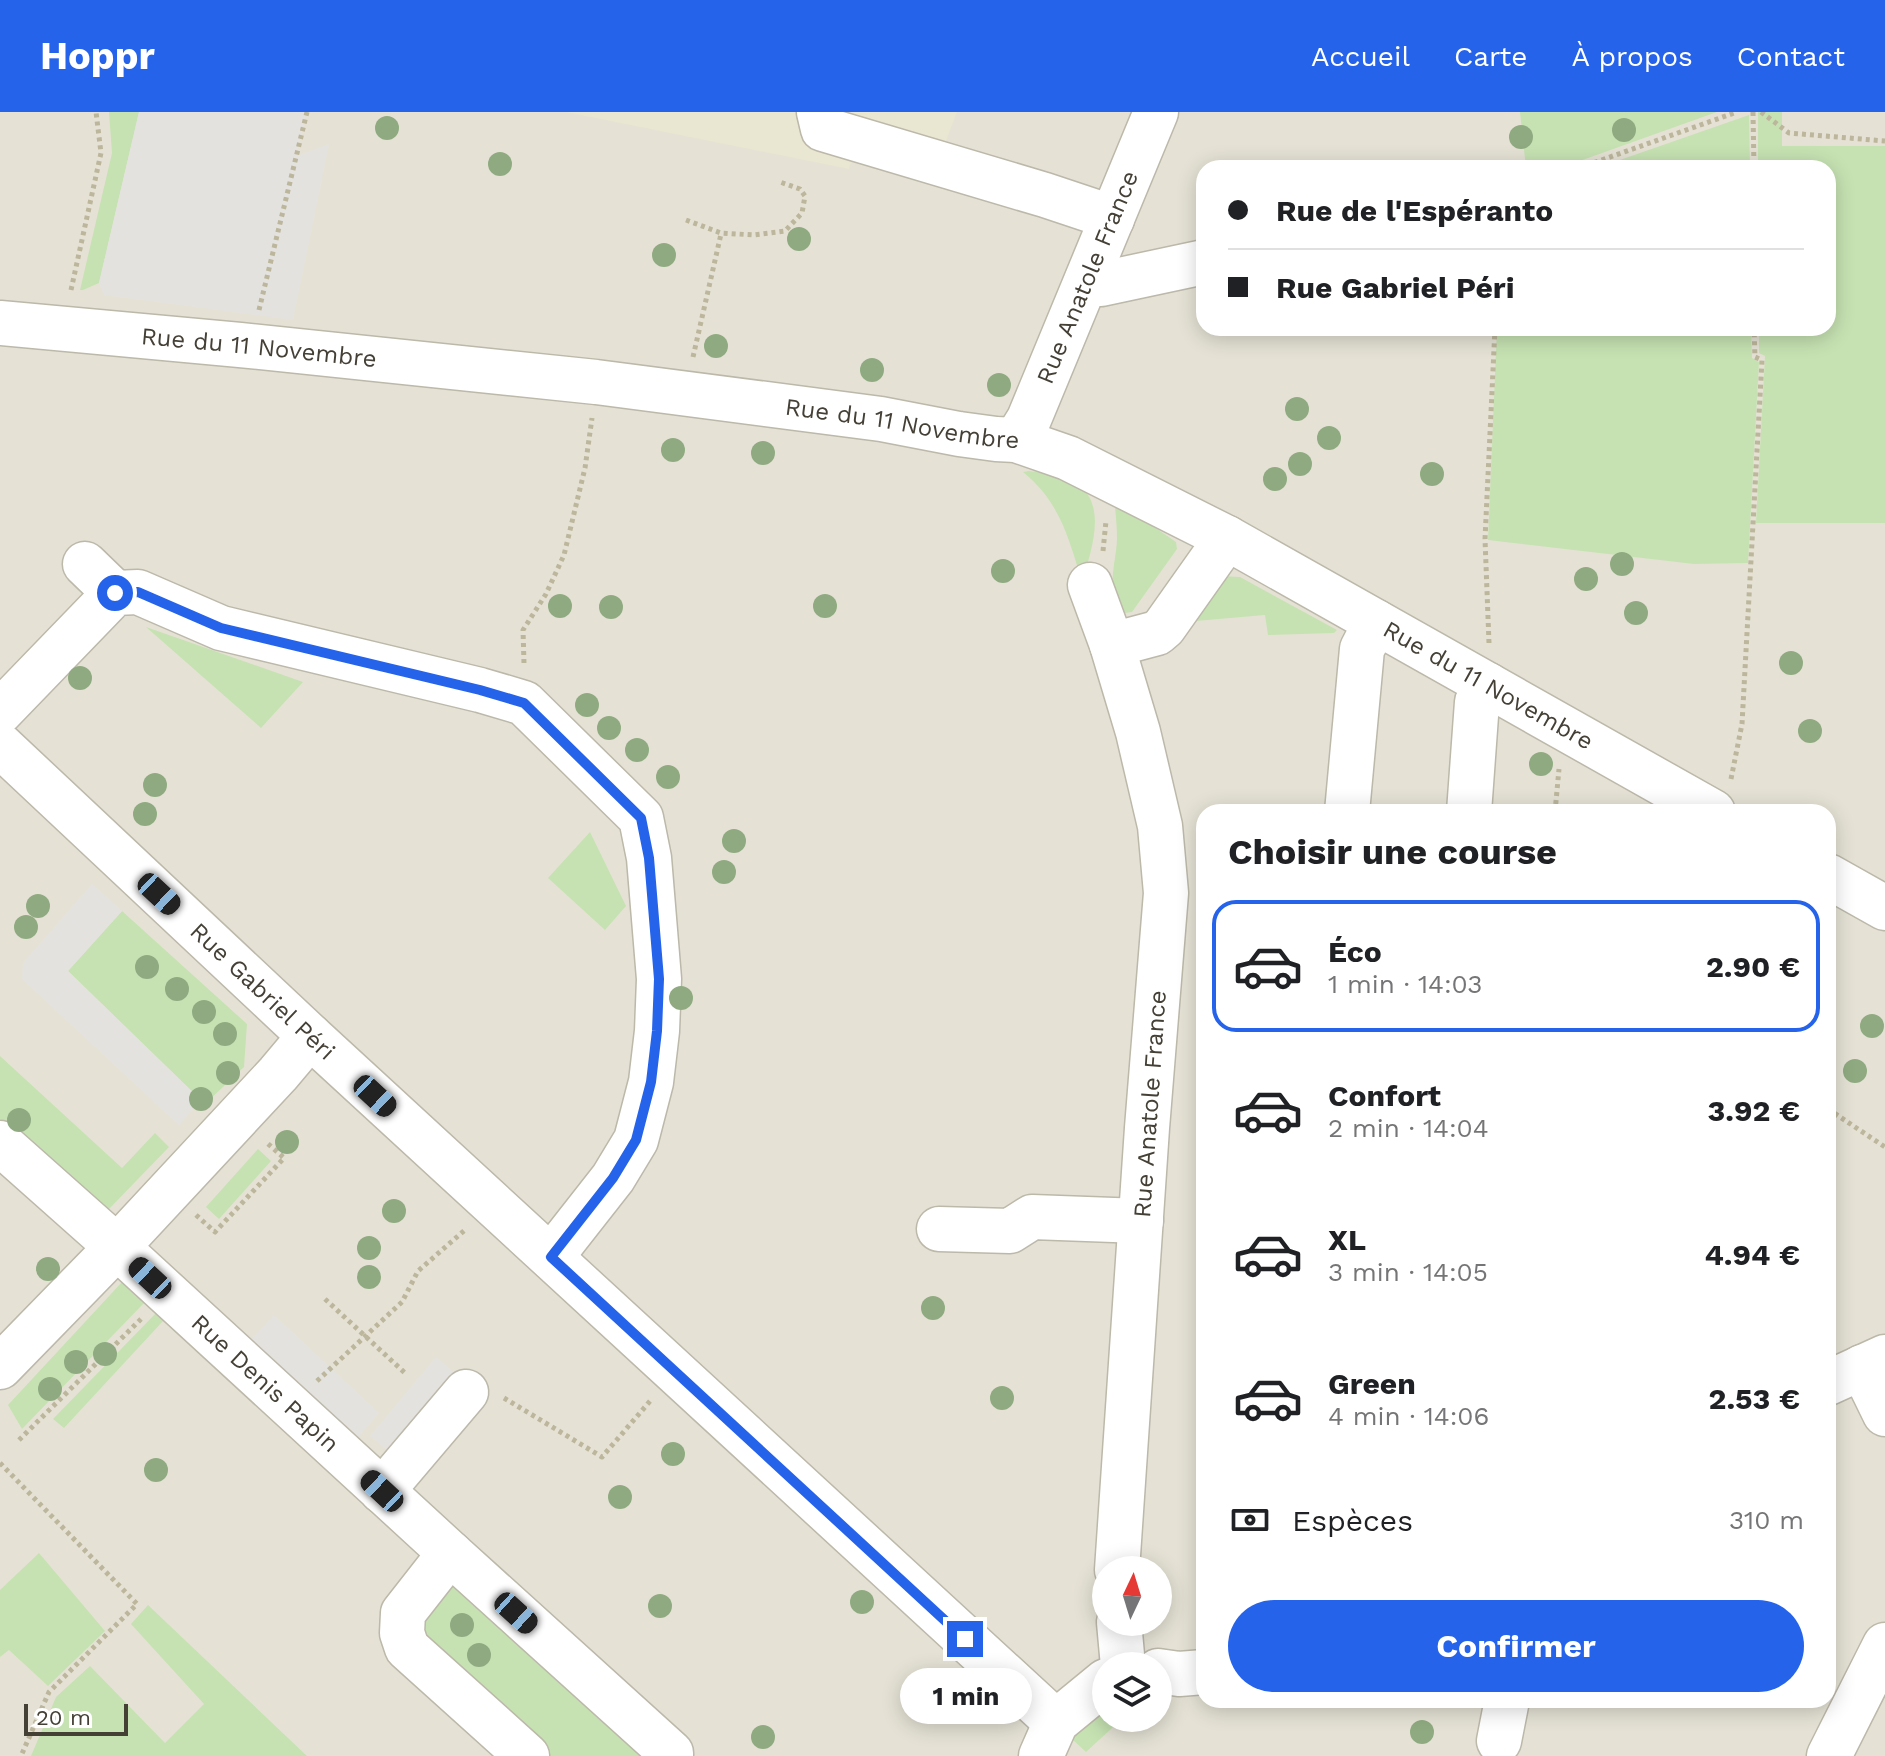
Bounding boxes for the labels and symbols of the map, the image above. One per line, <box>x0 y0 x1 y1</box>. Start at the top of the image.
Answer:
street label: Rue Anatole France <box>1031 167 1144 388</box>
street label: Rue du 11 Novembre <box>140 322 378 373</box>
street label: Rue du 11 Novembre <box>783 393 1020 454</box>
route start <box>97 575 133 611</box>
street label: Rue du 11 Novembre <box>1378 615 1598 756</box>
car <box>133 869 185 919</box>
street label: Rue Gabriel Péri <box>184 917 341 1066</box>
street label: Rue Anatole France <box>1128 989 1172 1219</box>
car <box>349 1071 401 1121</box>
car <box>124 1253 176 1303</box>
street label: Rue Denis Papin <box>186 1309 345 1458</box>
car <box>356 1466 408 1516</box>
north arrow <box>1092 1556 1172 1636</box>
car <box>490 1588 542 1638</box>
route end <box>947 1621 983 1657</box>
callout: 1 min <box>899 1667 1031 1723</box>
scale bar <box>24 1700 128 1736</box>

